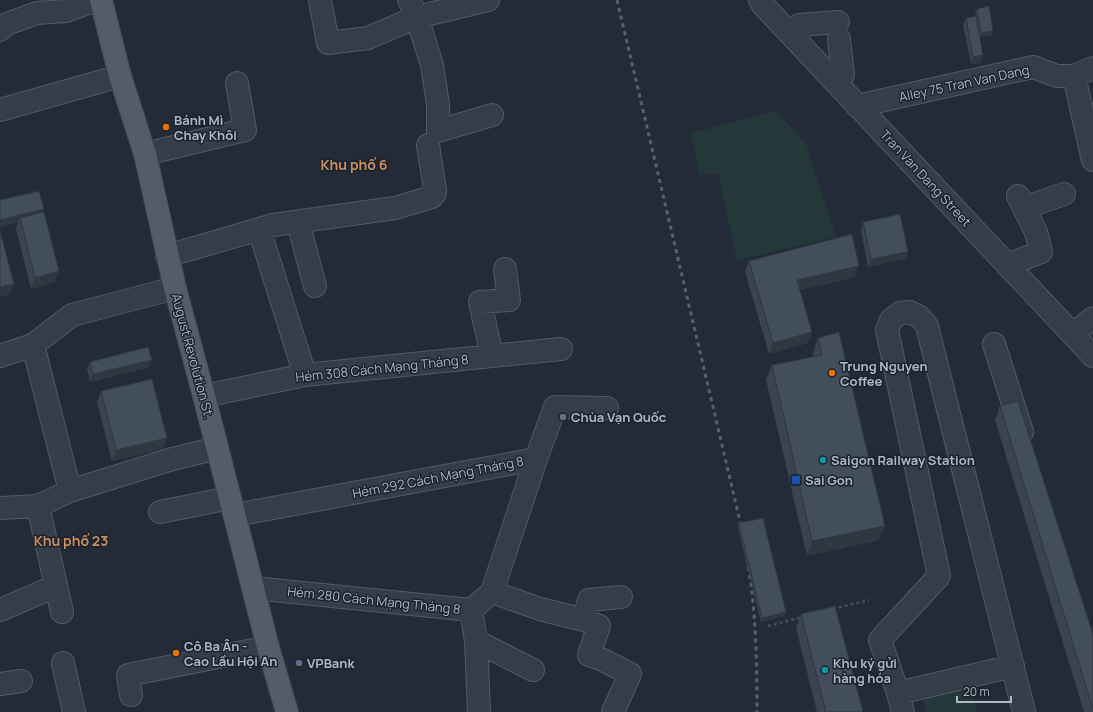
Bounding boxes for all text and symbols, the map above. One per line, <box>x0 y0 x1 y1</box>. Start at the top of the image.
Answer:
street label: Alley 75 Tran Van Dang <box>897 60 1031 106</box>
place label: Bánh Mì Chay Khôi <box>174 111 237 144</box>
marker: Bánh Mì Chay Khôi <box>161 122 171 132</box>
street label: Tran Van Dang Street <box>876 126 976 230</box>
district label: Khu phố 6 <box>321 155 387 174</box>
street label: August Revolution St. <box>168 291 218 421</box>
street label: Hẻm 308 Cách Mạng Tháng 8 <box>295 350 469 386</box>
place label: Trung Nguyen Coffee <box>840 357 928 390</box>
marker: Trung Nguyen Coffee <box>827 368 837 378</box>
place label: Chùa Vạn Quốc <box>571 408 667 426</box>
marker: Chùa Vạn Quốc <box>558 412 568 422</box>
place label: Saigon Railway Station <box>831 451 975 469</box>
street label: Hẻm 292 Cách Mạng Tháng 8 <box>351 452 525 502</box>
marker: Saigon Railway Station <box>818 455 828 465</box>
place label: Sai Gon <box>805 471 853 489</box>
marker: Sai Gon <box>790 474 802 486</box>
district label: Khu phố 23 <box>34 531 108 550</box>
street label: Hẻm 280 Cách Mạng Tháng 8 <box>286 582 462 618</box>
place label: Cô Ba Ân - Cao Lầu Hội An <box>184 637 277 670</box>
marker: Cô Ba Ân - Cao Lầu Hội An <box>171 648 181 658</box>
place label: VPBank <box>307 654 355 672</box>
place label: Khu ký gửi hàng hóa <box>833 654 897 687</box>
marker: VPBank <box>294 658 304 668</box>
marker: Khu ký gửi hàng hóa <box>820 665 830 675</box>
scale bar <box>957 678 1011 704</box>
text: 20 m <box>963 683 990 700</box>

